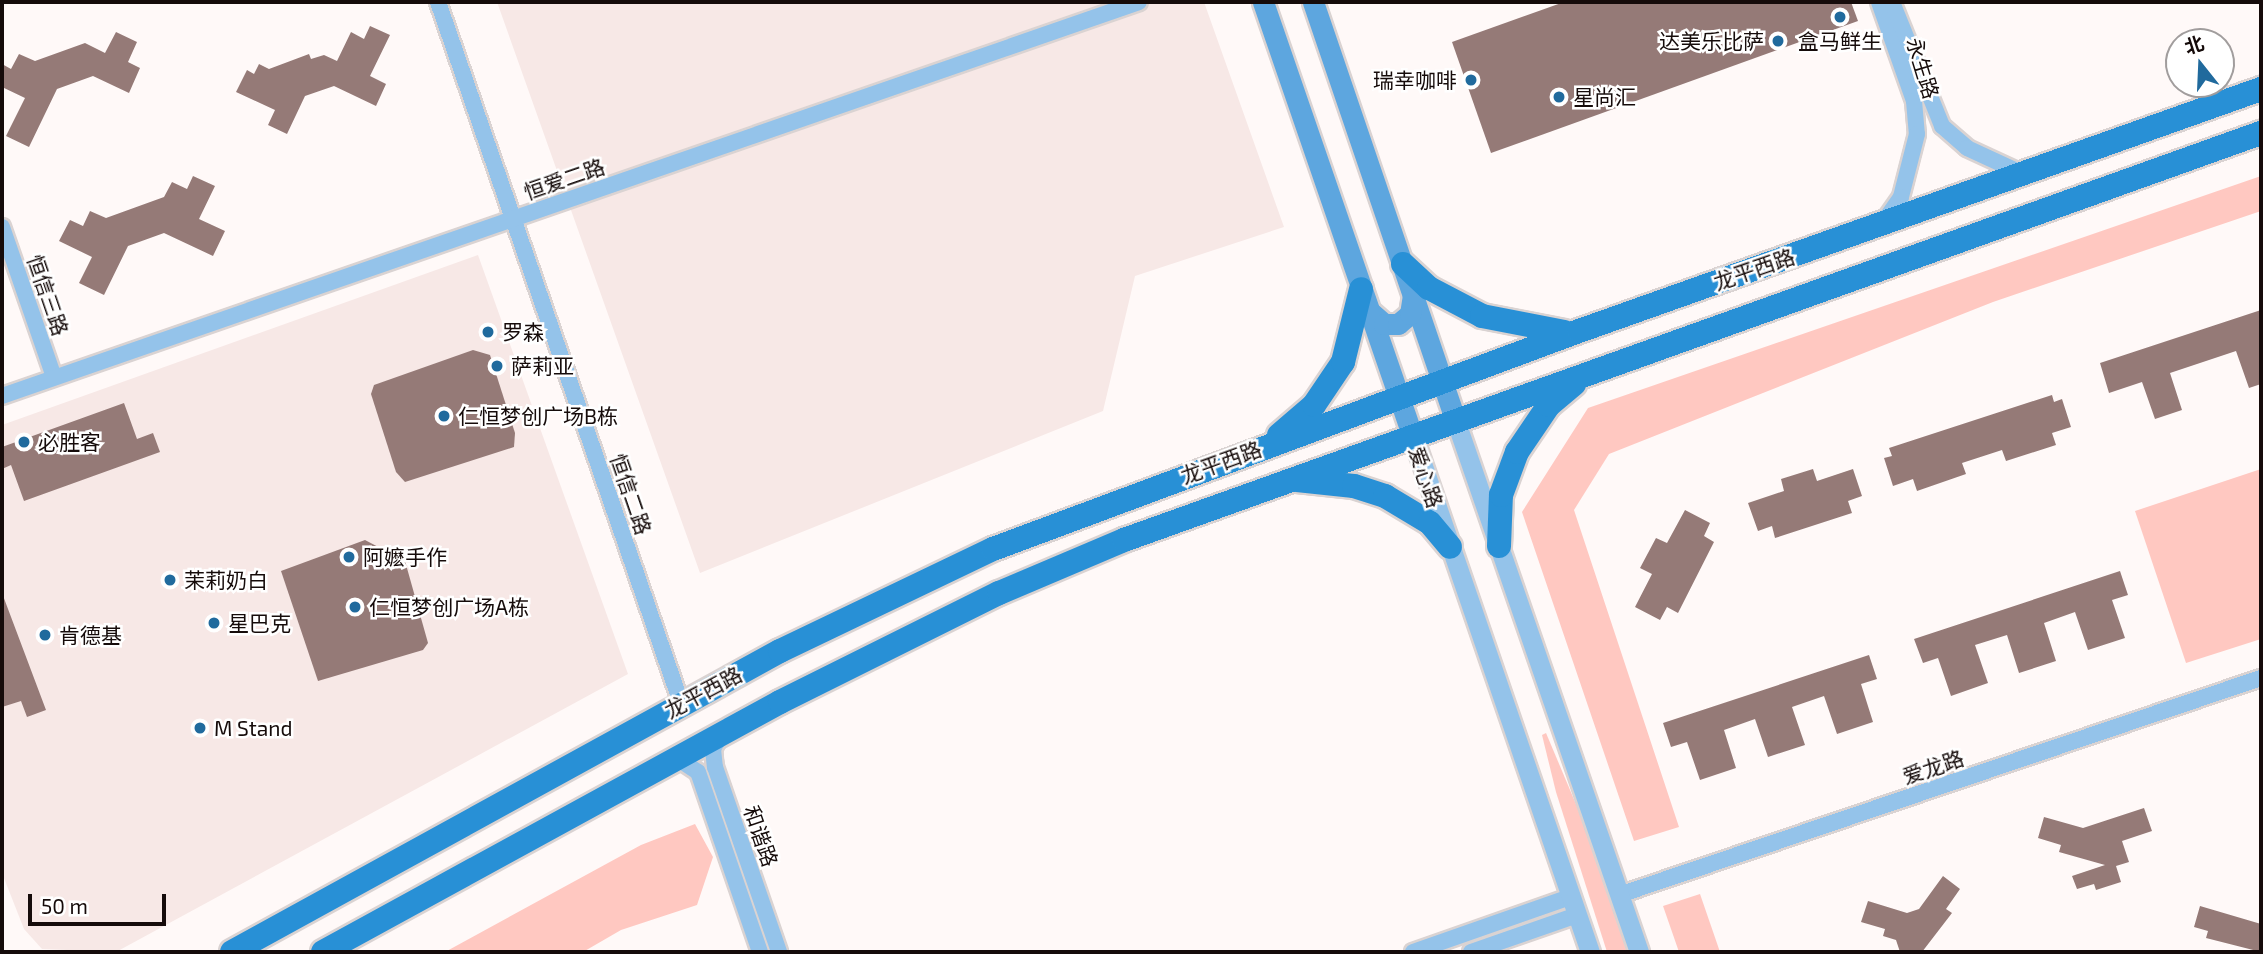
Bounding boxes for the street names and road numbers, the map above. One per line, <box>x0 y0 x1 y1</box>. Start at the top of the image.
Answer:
street label: 永生路 <box>1902 34 1944 102</box>
street label: 恒爱二路 <box>520 153 608 205</box>
street label: 龙平西路 <box>1710 243 1798 295</box>
street label: 恒信三路 <box>22 251 74 339</box>
street label: 龙平西路 <box>1177 436 1265 488</box>
street label: 爱心路 <box>1404 443 1448 511</box>
street label: 恒信二路 <box>605 450 657 538</box>
street label: 龙平西路 <box>660 661 746 723</box>
street label: 爱龙路 <box>1899 745 1967 789</box>
street label: 和谐路 <box>739 802 783 870</box>

